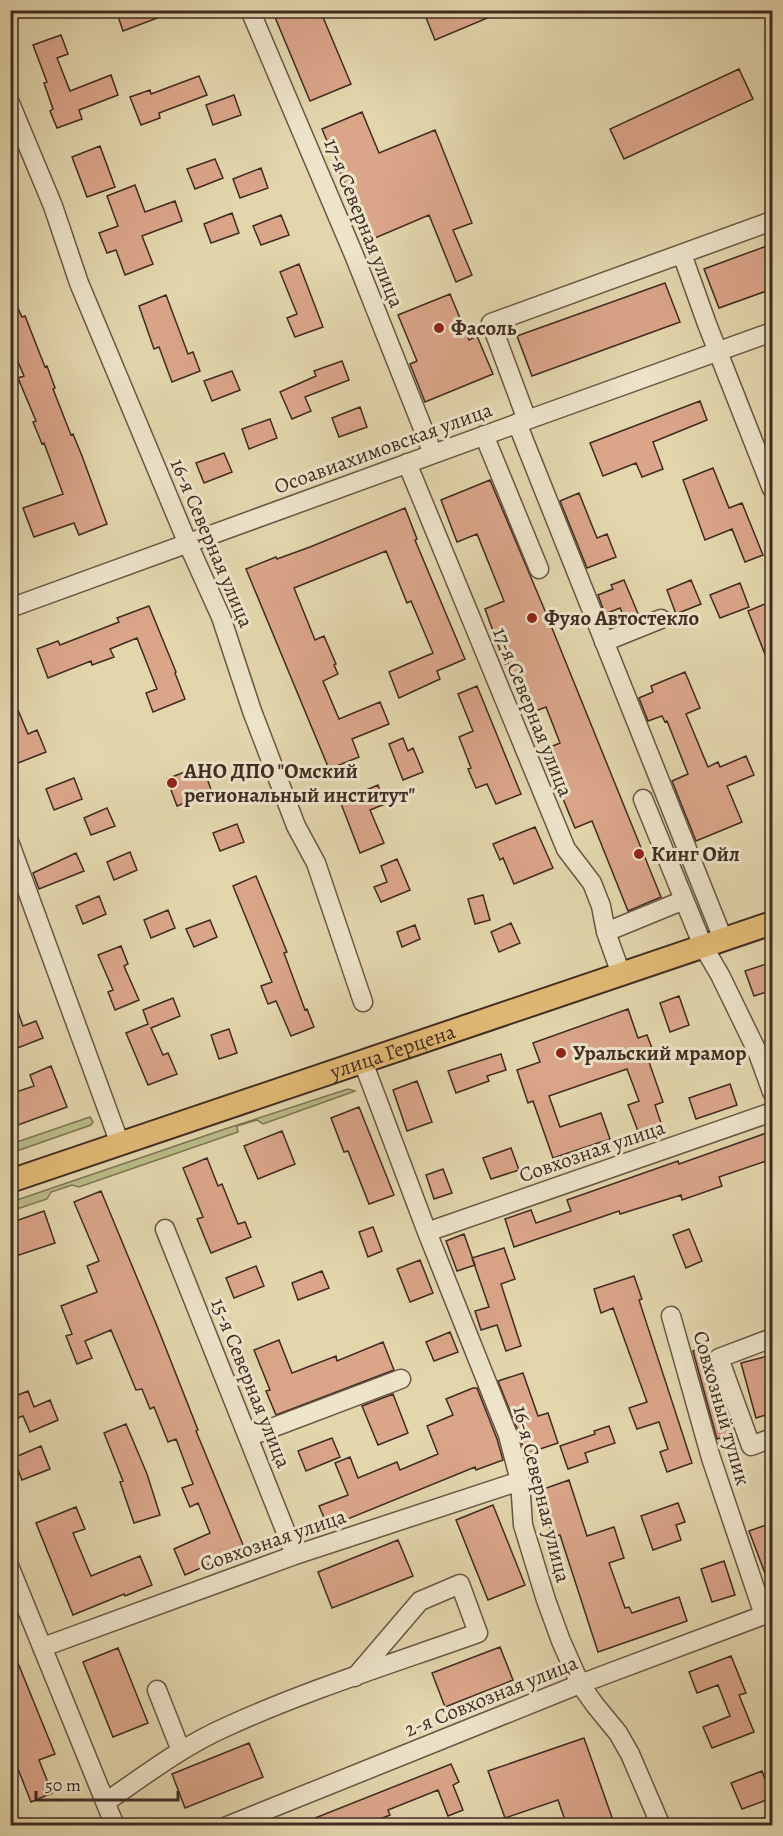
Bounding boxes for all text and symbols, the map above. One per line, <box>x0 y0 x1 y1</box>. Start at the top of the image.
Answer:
street label: 17-я Северная улица <box>317 134 411 312</box>
place label: Фасоль <box>451 314 517 342</box>
marker: Фасоль <box>432 321 446 335</box>
street label: Осоавиахимовская улица <box>270 395 496 500</box>
street label: 16-я Северная улица <box>164 454 260 632</box>
place label: Фуяо Автостекло <box>544 604 699 632</box>
marker: Фуяо Автостекло <box>525 611 539 625</box>
street label: 17-я Северная улица <box>486 623 580 801</box>
place label: АНО ДПО "Омский региональный институт" <box>183 757 415 809</box>
marker: АНО ДПО "Омский региональный институт" <box>165 776 179 790</box>
place label: Кинг Ойл <box>651 840 740 868</box>
marker: Кинг Ойл <box>632 847 646 861</box>
street label: улица Герцена <box>325 1017 459 1086</box>
place label: Уральский мрамор <box>573 1039 746 1067</box>
marker: Уральский мрамор <box>554 1046 568 1060</box>
street label: Совхозная улица <box>515 1113 669 1189</box>
street label: 15-я Северная улица <box>204 1294 298 1472</box>
street label: Совхозный тупик <box>687 1327 757 1489</box>
street label: 16-я Северная улица <box>506 1403 578 1586</box>
street label: Совхозная улица <box>196 1502 350 1578</box>
street label: 2-я Совхозная улица <box>400 1648 582 1744</box>
scale bar <box>36 1764 178 1802</box>
text: 50 m <box>45 1773 81 1797</box>

